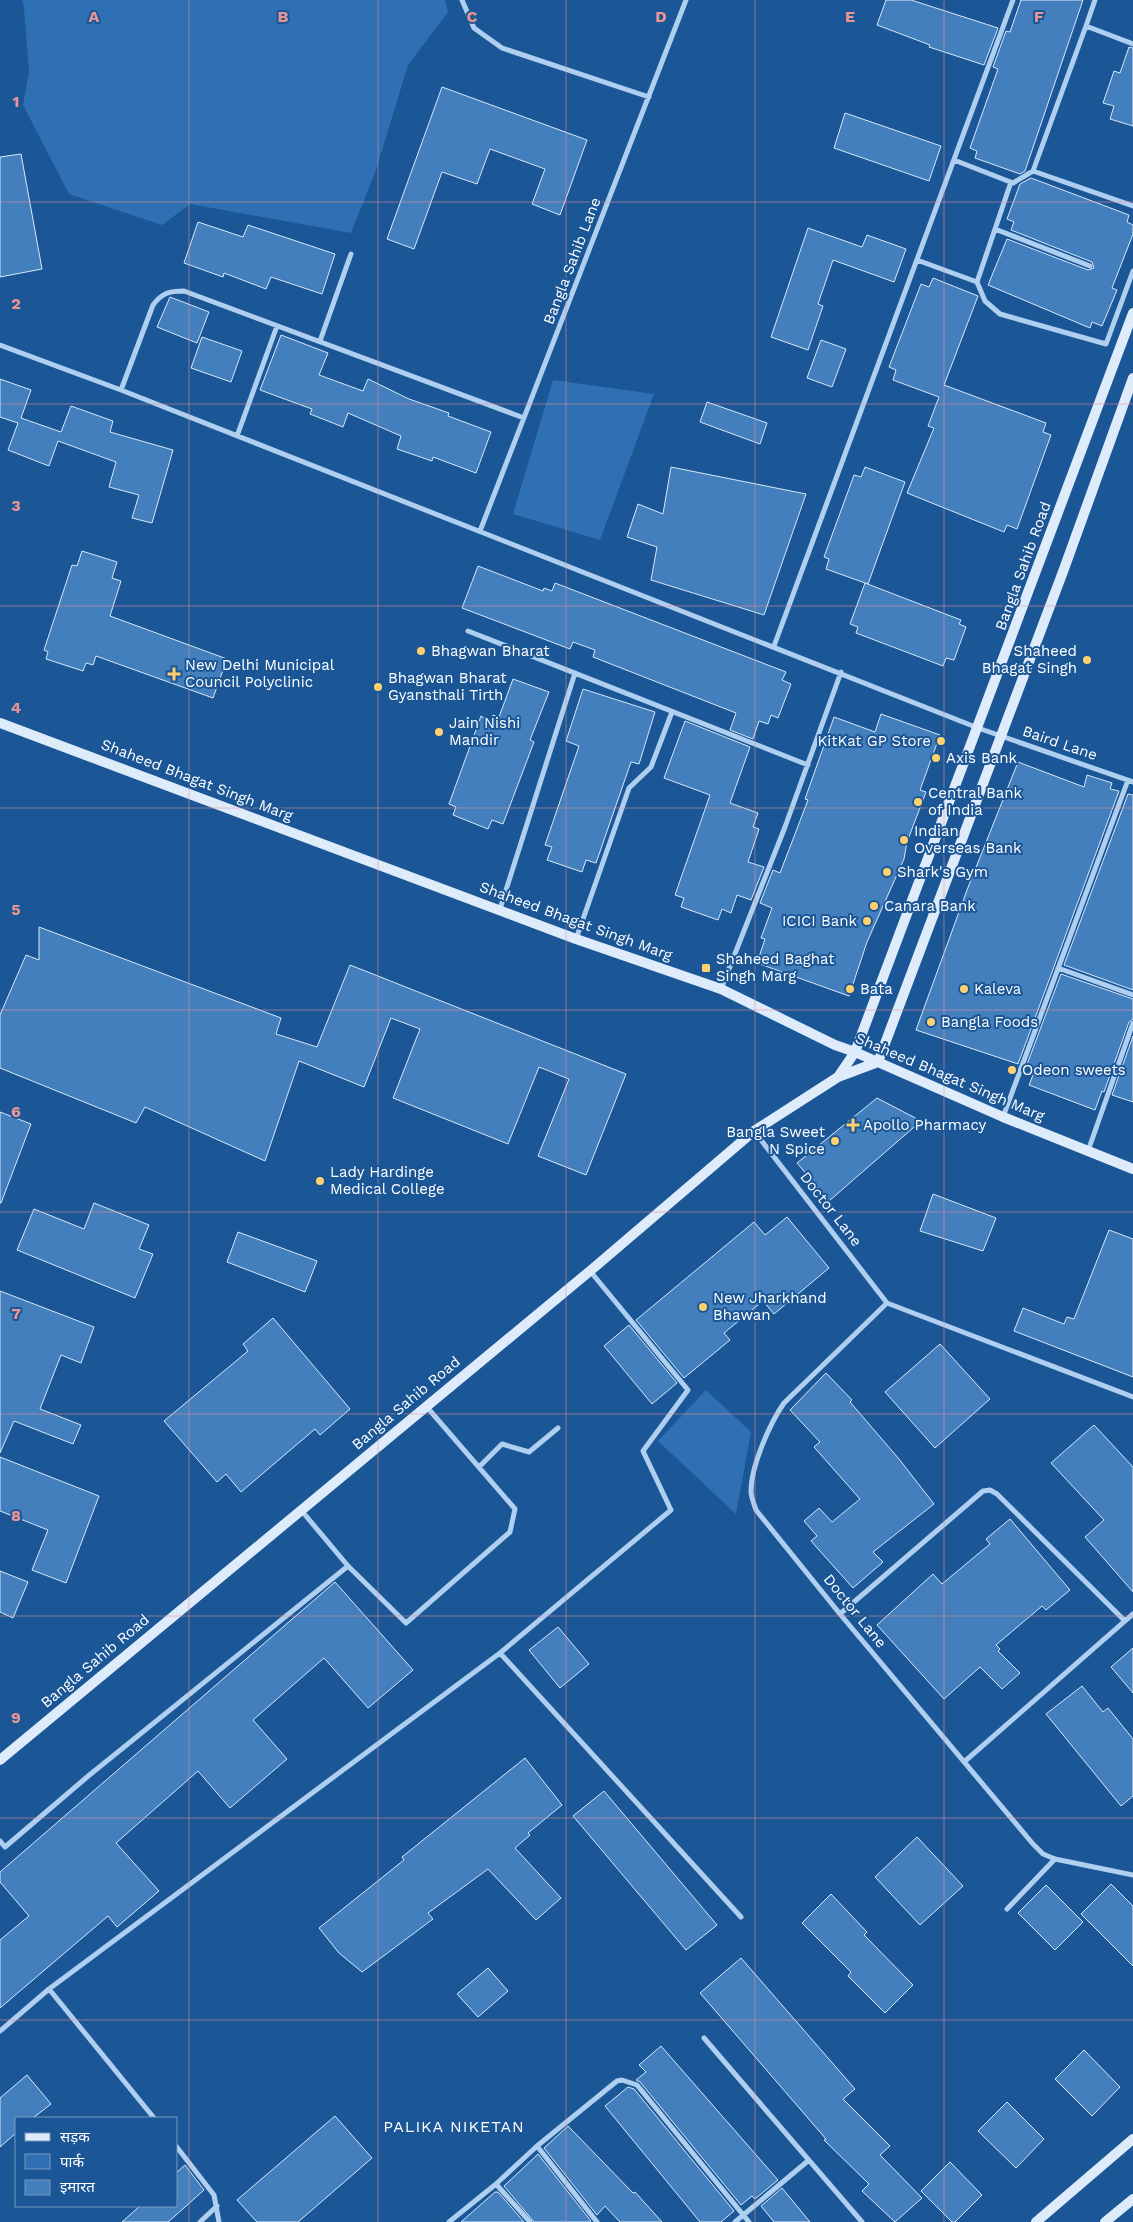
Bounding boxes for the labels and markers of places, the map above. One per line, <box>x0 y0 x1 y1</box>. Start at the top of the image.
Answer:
place label: Bhagwan Bharat <box>431 642 550 660</box>
place label: Shaheed Bhagat Singh <box>982 642 1077 677</box>
marker: Bhagwan Bharat <box>415 645 427 657</box>
marker: Shaheed Bhagat Singh <box>1081 654 1093 666</box>
place label: New Delhi Municipal Council Polyclinic <box>185 656 335 691</box>
marker: New Delhi Municipal Council Polyclinic <box>167 667 181 681</box>
place label: Bhagwan Bharat Gyansthali Tirth <box>388 669 507 704</box>
marker: Bhagwan Bharat Gyansthali Tirth <box>372 681 384 693</box>
place label: Jain Nishi Mandir <box>449 714 520 749</box>
marker: Jain Nishi Mandir <box>433 726 445 738</box>
place label: KitKat GP Store <box>817 732 931 750</box>
marker: KitKat GP Store <box>935 735 947 747</box>
place label: Axis Bank <box>946 749 1017 767</box>
marker: Axis Bank <box>930 752 942 764</box>
place label: Central Bank of India <box>928 784 1023 819</box>
marker: Central Bank of India <box>912 796 924 808</box>
place label: Indian Overseas Bank <box>914 822 1022 857</box>
marker: Indian Overseas Bank <box>898 834 910 846</box>
place label: Shark's Gym <box>897 863 988 881</box>
marker: Shark's Gym <box>881 866 893 878</box>
place label: Canara Bank <box>884 897 976 915</box>
marker: Canara Bank <box>868 900 880 912</box>
place label: ICICI Bank <box>782 912 857 930</box>
marker: ICICI Bank <box>861 915 873 927</box>
place label: Shaheed Baghat Singh Marg <box>716 950 835 985</box>
marker: Shaheed Baghat Singh Marg <box>700 962 712 974</box>
place label: Bata <box>860 980 893 998</box>
place label: Kaleva <box>974 980 1022 998</box>
marker: Bata <box>844 983 856 995</box>
marker: Kaleva <box>958 983 970 995</box>
place label: Bangla Foods <box>941 1013 1038 1031</box>
marker: Bangla Foods <box>925 1016 937 1028</box>
place label: Odeon sweets <box>1022 1061 1126 1079</box>
marker: Odeon sweets <box>1006 1064 1018 1076</box>
place label: Apollo Pharmacy <box>863 1116 987 1134</box>
marker: Apollo Pharmacy <box>847 1119 859 1131</box>
place label: Bangla Sweet N Spice <box>726 1123 826 1158</box>
marker: Bangla Sweet N Spice <box>829 1135 841 1147</box>
place label: Lady Hardinge Medical College <box>330 1163 445 1198</box>
marker: Lady Hardinge Medical College <box>314 1175 326 1187</box>
place label: New Jharkhand Bhawan <box>713 1289 827 1324</box>
marker: New Jharkhand Bhawan <box>697 1301 709 1313</box>

